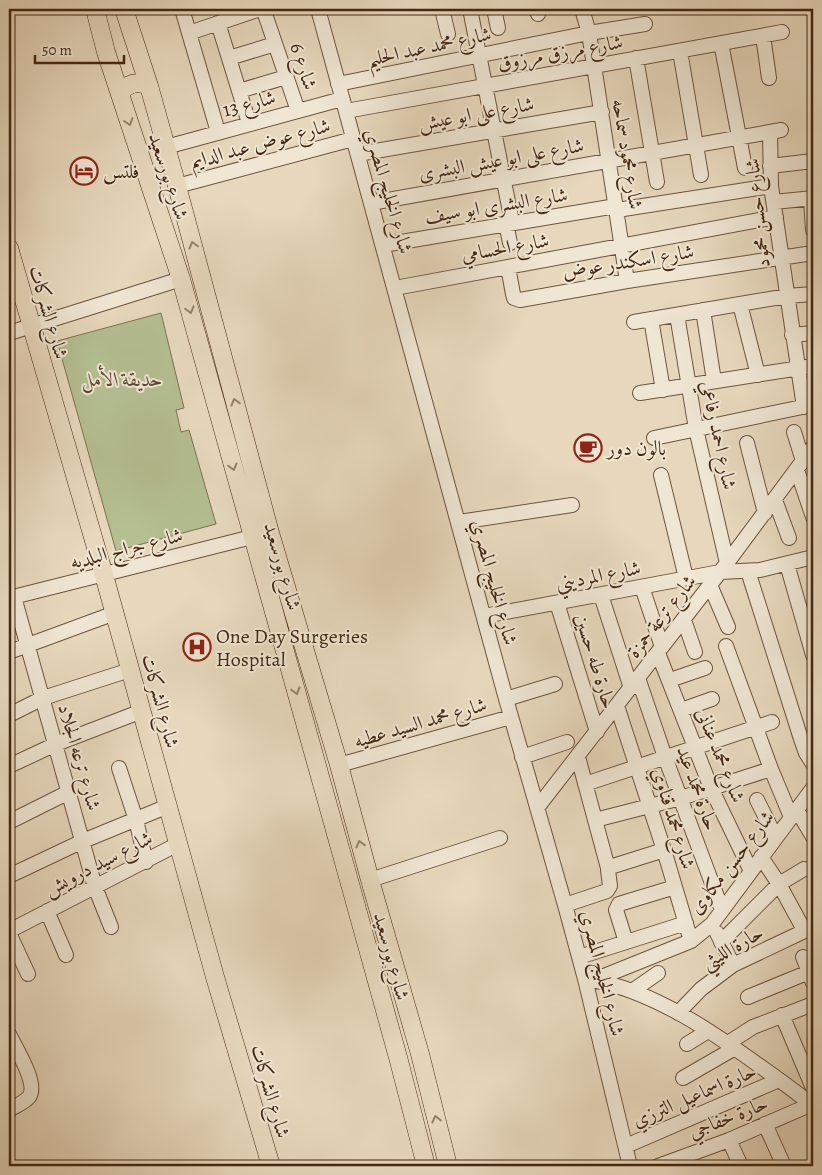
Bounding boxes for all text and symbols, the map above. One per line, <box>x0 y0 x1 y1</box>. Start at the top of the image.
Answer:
street label: شارع محمد عبد الحليم <box>364 20 495 79</box>
street label: شارع مرزق مرزوق <box>495 28 626 81</box>
scale bar <box>35 32 124 64</box>
street label: شارع 6 <box>279 39 324 94</box>
text: 50 m <box>42 40 72 60</box>
street label: شارع 13 <box>220 83 280 127</box>
street label: شارع على ابو عيش <box>416 90 537 141</box>
street label: شارع محمود سماحه <box>602 97 650 212</box>
street label: شارع عوض عبد الدايم <box>187 112 334 179</box>
one-way arrow <box>124 118 134 126</box>
street label: شارع الخليج المصري <box>354 125 419 258</box>
street label: شارع بورسعيد <box>138 129 195 225</box>
street label: شارع على ابو عيش البشرى <box>416 132 587 191</box>
hotel icon: فلتس <box>69 156 99 186</box>
street label: شارع حسن محمود <box>738 156 781 269</box>
place label: فلتس <box>103 158 139 185</box>
street label: شارع البشرى ابو سيف <box>423 181 570 234</box>
street label: شارع الحسامي <box>459 226 552 272</box>
street label: شارع اسكندر عوض <box>560 238 697 289</box>
one-way arrow <box>188 240 199 249</box>
street label: شارع الشركات <box>18 262 75 363</box>
one-way arrow <box>184 306 194 314</box>
park label: حديقة الأمل <box>81 364 163 394</box>
street label: شارع احمد رفاعي <box>690 378 743 493</box>
one-way arrow <box>230 397 241 406</box>
cafe icon: بالون دور <box>573 433 603 463</box>
place label: بالون دور <box>605 435 666 462</box>
one-way arrow <box>227 463 238 471</box>
street label: شارع الخليج المصري <box>461 516 524 649</box>
street label: شارع بورسعيد <box>253 519 308 614</box>
street label: شارع جراج البلديه <box>67 521 186 579</box>
street label: شارع المرديني <box>553 554 644 601</box>
street label: شارع ترعة حمزة <box>620 569 706 666</box>
street label: حارة طه حسين <box>568 610 623 712</box>
place label: One Day Surgeries Hospital <box>216 623 368 673</box>
hospital icon: One Day Surgeries Hospital <box>182 632 212 662</box>
street label: شارع الشركات <box>131 651 186 752</box>
one-way arrow <box>290 686 300 694</box>
street label: شارع محمد السيد عطيه <box>351 691 491 758</box>
street label: شارع ترعه الجلاد <box>48 701 108 815</box>
street label: شارع محمد عنانى <box>686 704 752 808</box>
street label: حارة محمد عيد <box>670 742 725 834</box>
street label: شارع محمد قناوي <box>641 764 702 874</box>
street label: شارع حسن مكاوى <box>682 805 784 922</box>
street label: شارع سيد درويش <box>39 825 159 906</box>
one-way arrow <box>356 841 366 849</box>
street label: شارع الخليج المصري <box>570 907 631 1040</box>
street label: شارع بورسعيد <box>363 909 416 1004</box>
street label: حارة الليثي <box>696 919 771 980</box>
street label: شارع الشركات <box>240 1041 297 1142</box>
street label: حارة اسماعيل الترزي <box>628 1057 761 1136</box>
street label: حارة خفاجي <box>685 1089 773 1147</box>
one-way arrow <box>431 1115 442 1123</box>

